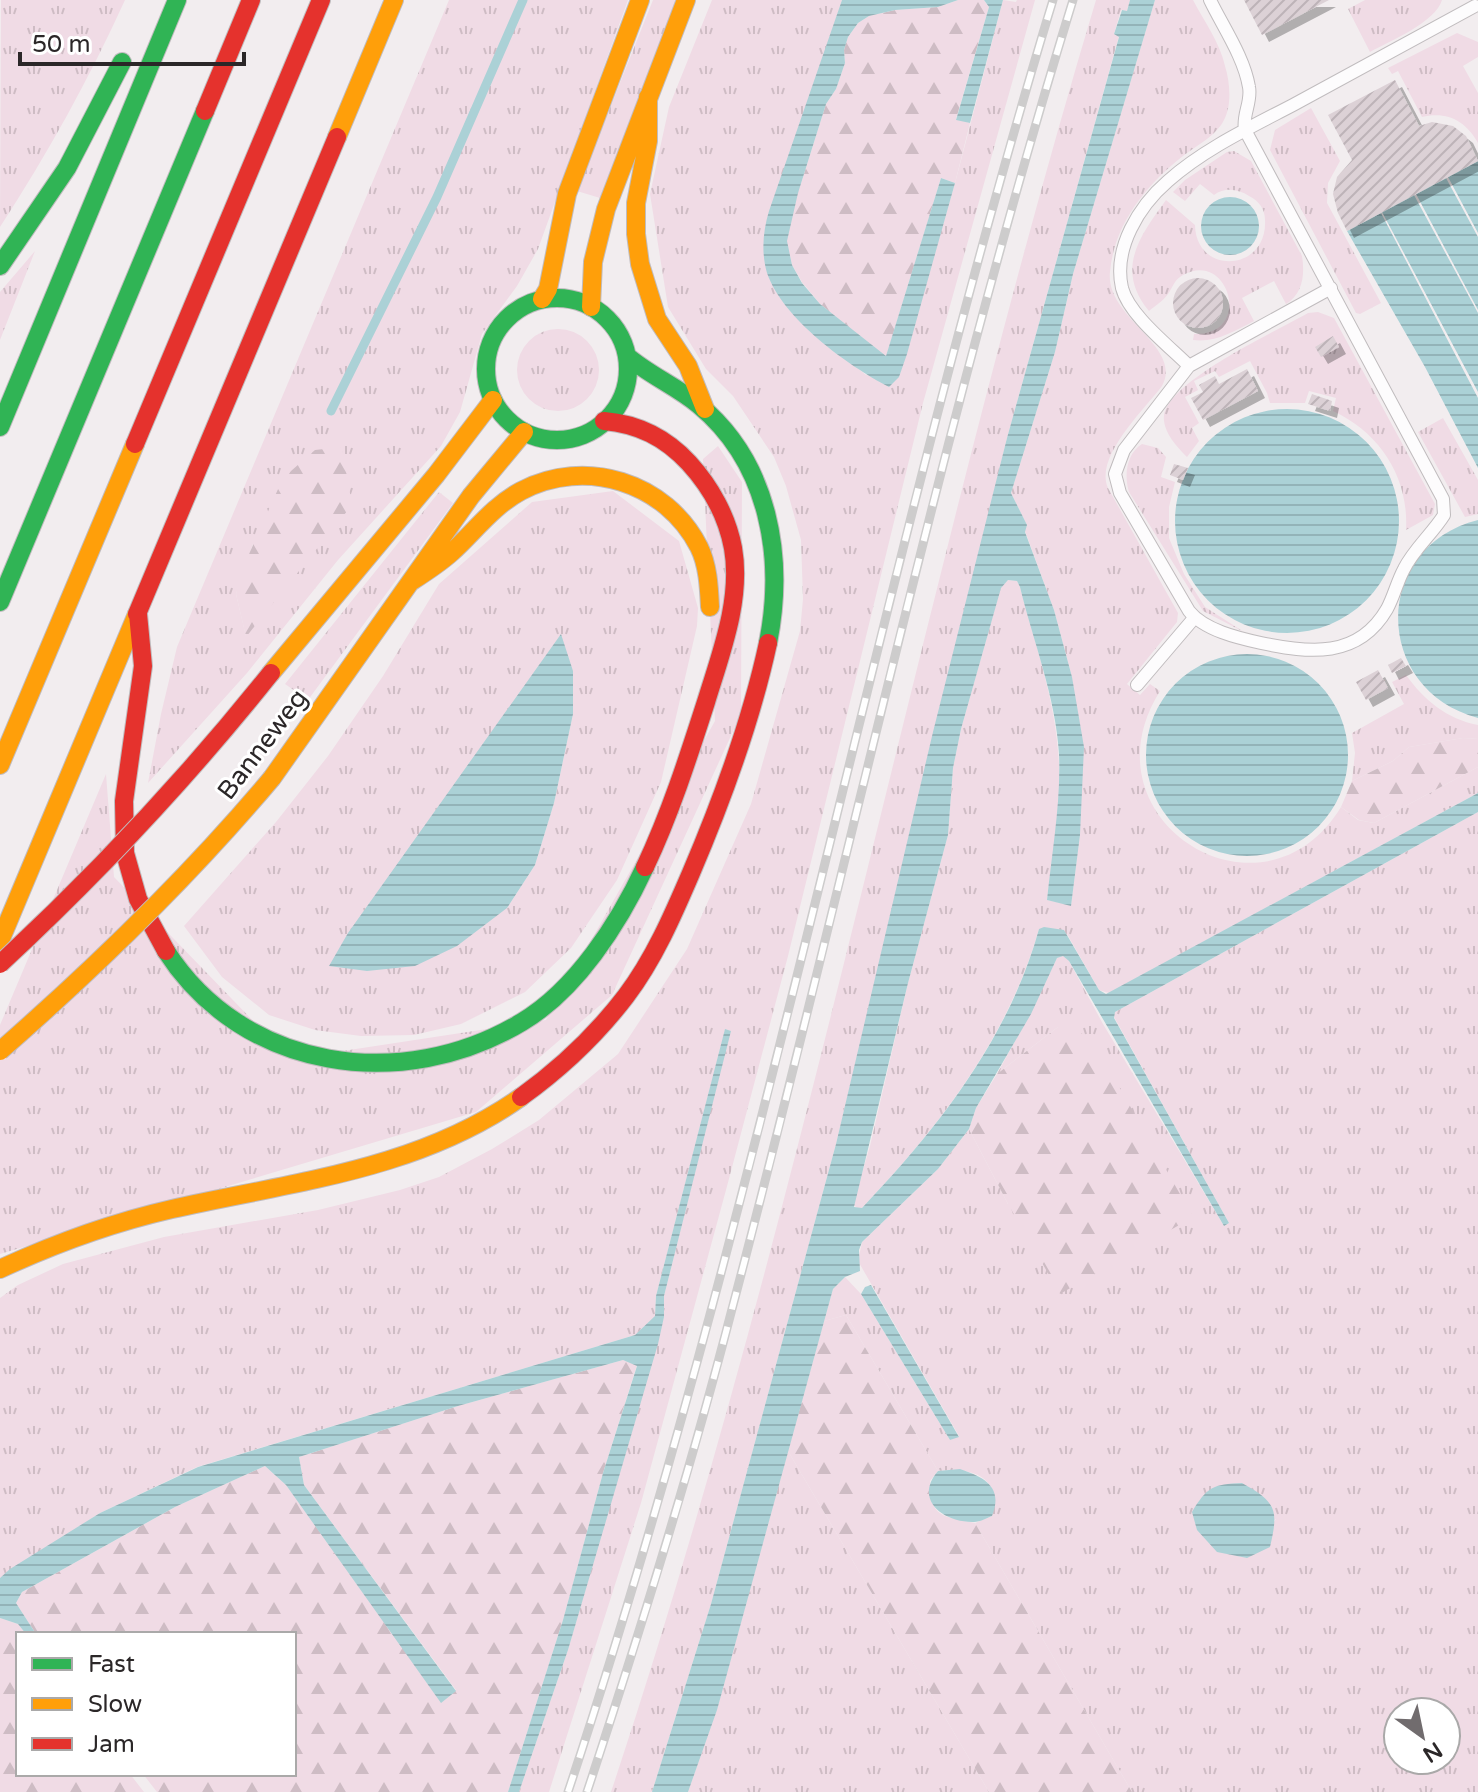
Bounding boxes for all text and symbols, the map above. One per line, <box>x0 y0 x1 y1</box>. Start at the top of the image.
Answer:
scale bar <box>20 16 244 66</box>
text: 50 m <box>32 30 90 59</box>
street label: Banneweg <box>211 683 314 806</box>
legend <box>16 1632 296 1776</box>
text: Fast <box>88 1650 135 1679</box>
text: Slow <box>88 1690 142 1719</box>
north arrow <box>1382 1696 1462 1776</box>
text: Jam <box>88 1730 135 1759</box>
text: N <box>1418 1736 1447 1768</box>

